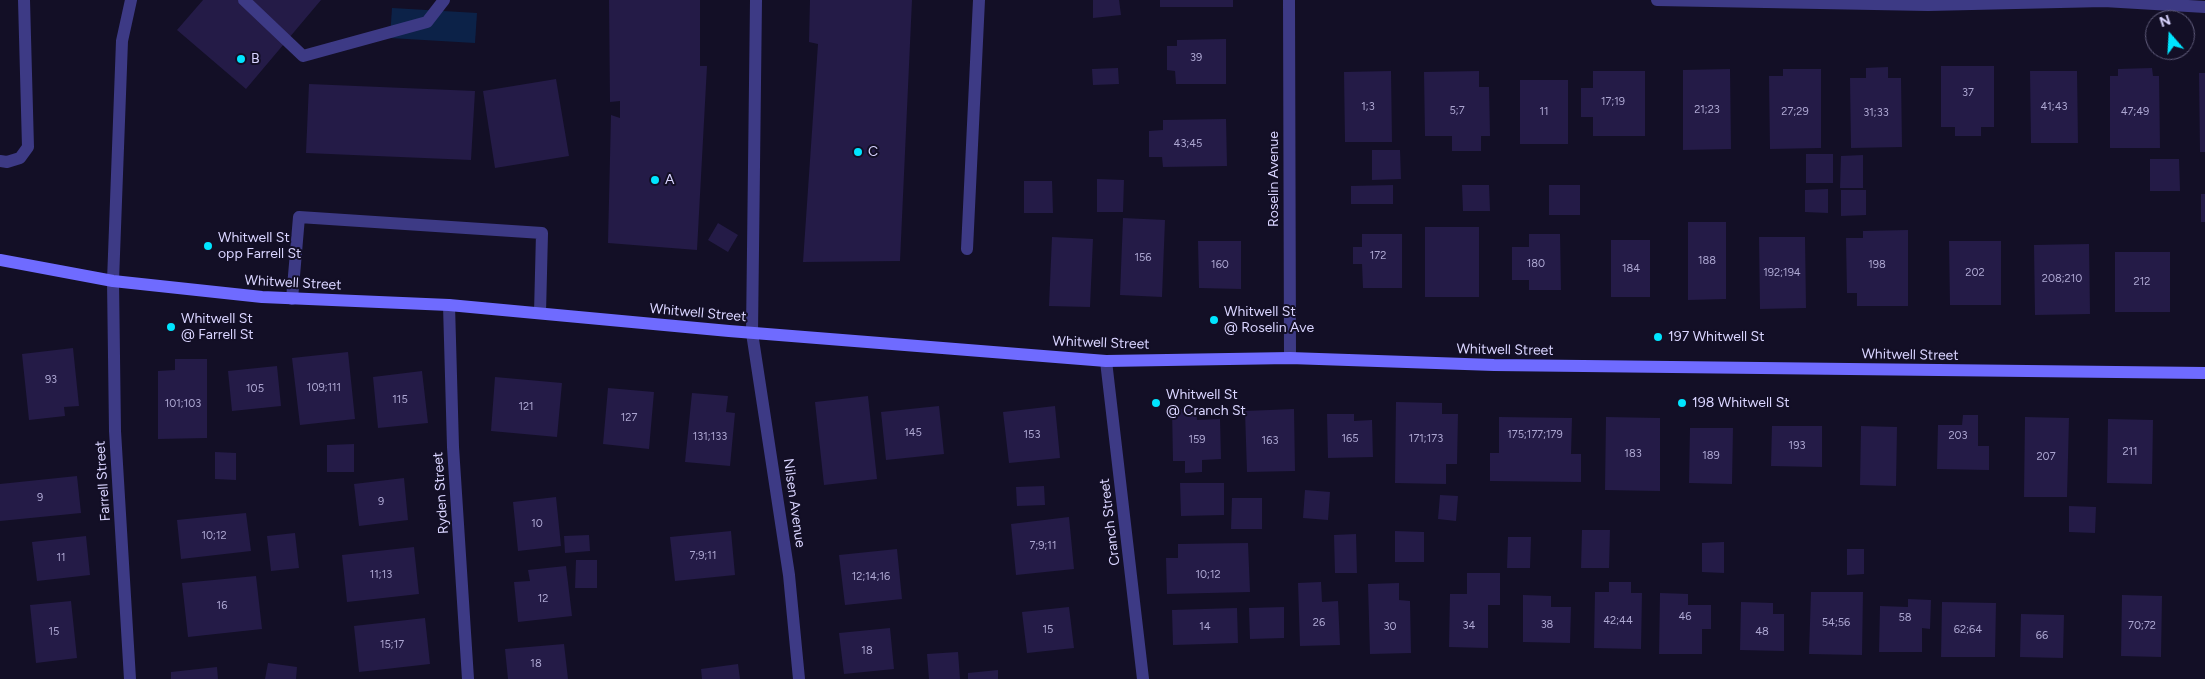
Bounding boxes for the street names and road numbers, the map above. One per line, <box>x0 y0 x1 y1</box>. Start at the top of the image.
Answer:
street label: Roselin Avenue <box>1266 131 1282 227</box>
street label: Whitwell Street <box>244 272 342 294</box>
street label: Whitwell Street <box>649 300 747 326</box>
street label: Whitwell Street <box>1052 333 1150 353</box>
street label: Whitwell Street <box>1456 341 1554 359</box>
street label: Whitwell Street <box>1861 346 1959 364</box>
street label: Farrell Street <box>92 440 114 522</box>
street label: Ryden Street <box>430 451 452 535</box>
street label: Nilsen Avenue <box>779 457 809 549</box>
street label: Cranch Street <box>1096 477 1124 567</box>

